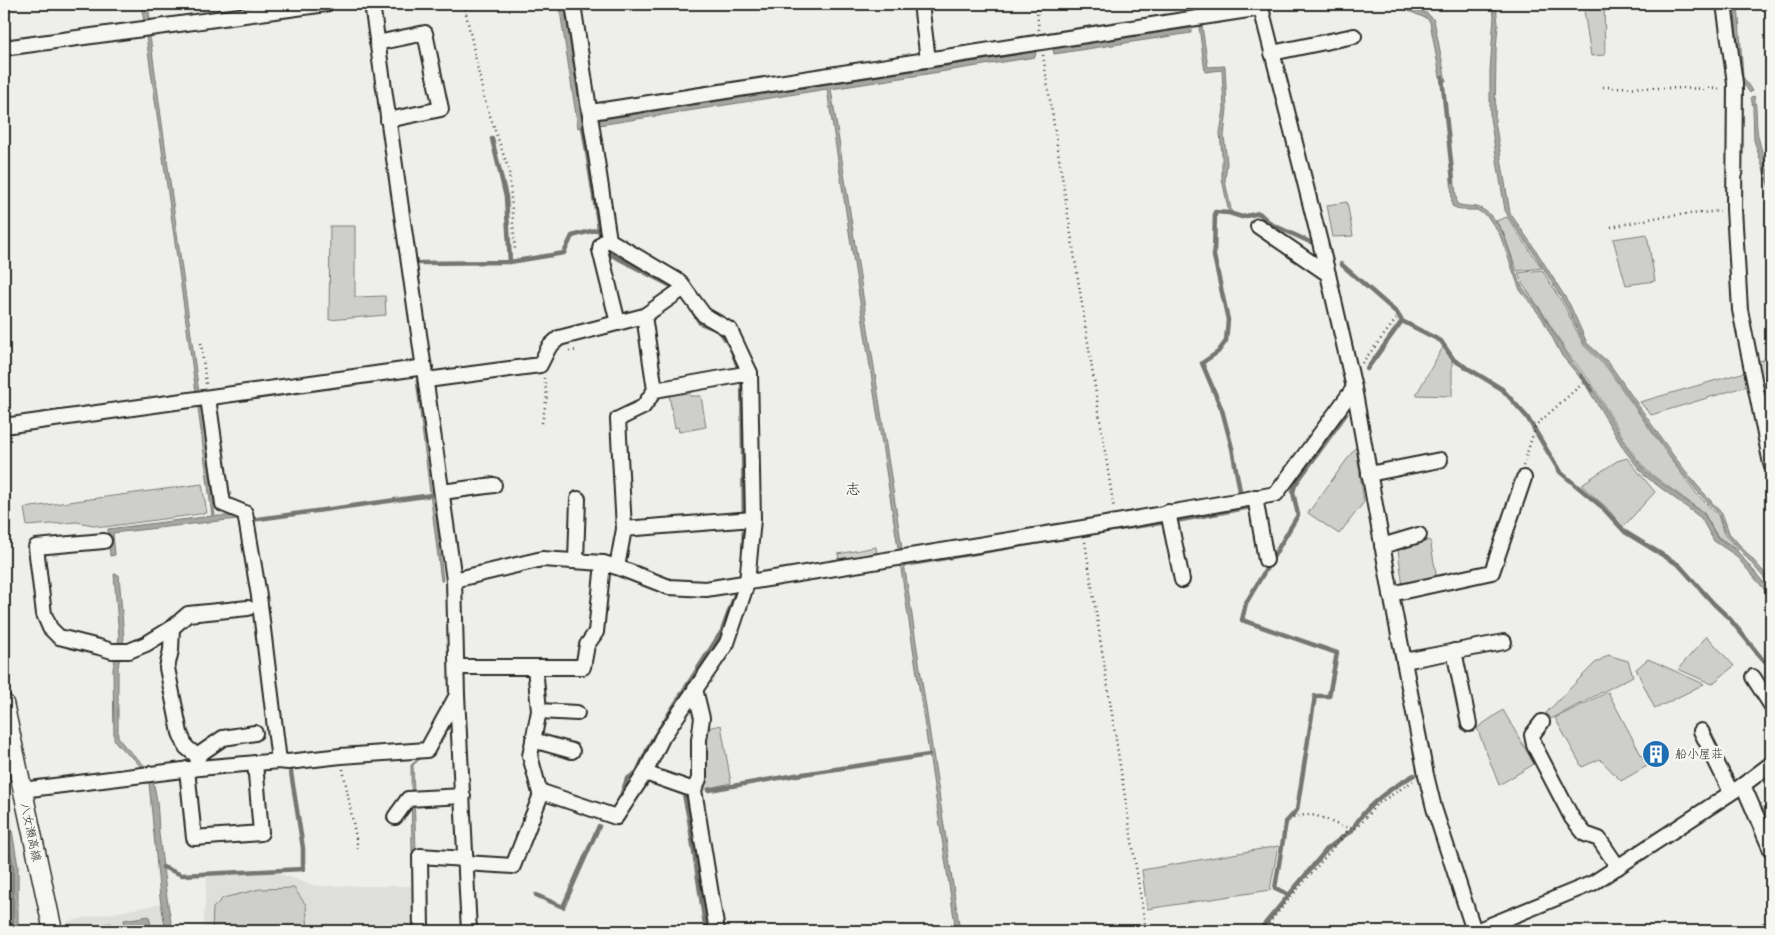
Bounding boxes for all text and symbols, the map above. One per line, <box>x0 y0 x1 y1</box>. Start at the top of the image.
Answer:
district label: 志 <box>845 479 861 499</box>
building icon: 船小屋荘 <box>1641 739 1671 769</box>
place label: 船小屋荘 <box>1675 746 1723 762</box>
street label: 八女瀬高線 <box>17 801 45 863</box>

